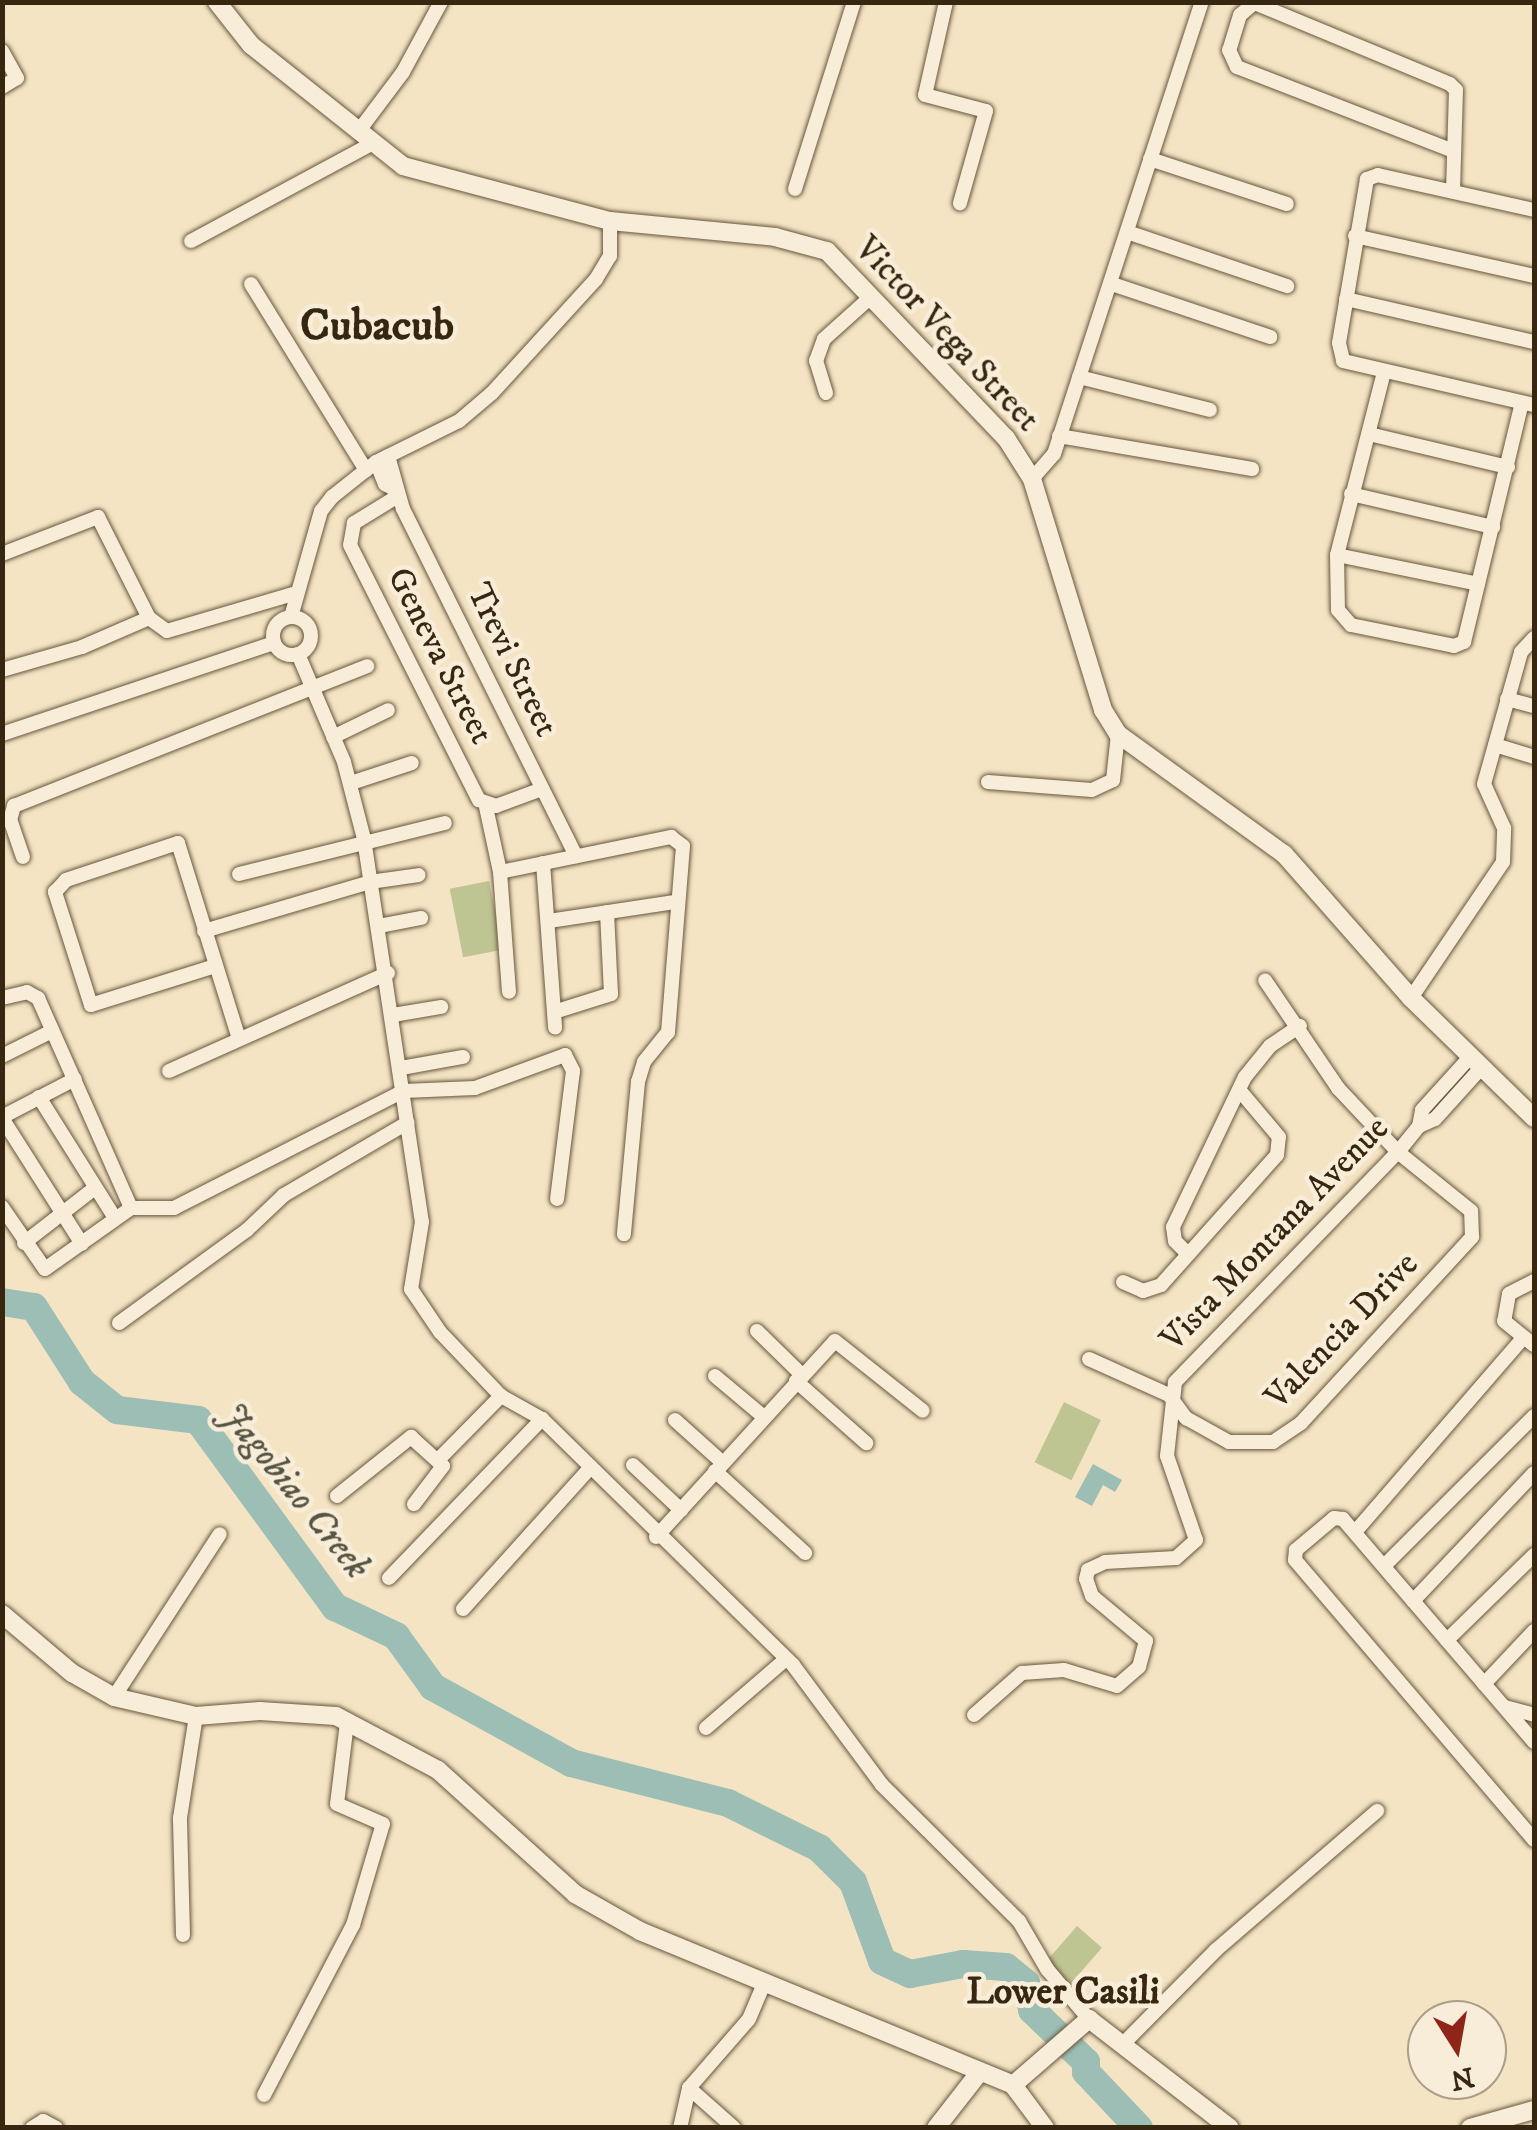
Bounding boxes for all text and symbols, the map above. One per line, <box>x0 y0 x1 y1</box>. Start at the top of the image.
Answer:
street label: Victor Vega Street <box>846 228 1048 440</box>
district label: Cubacub <box>300 300 454 354</box>
street label: Geneva Street <box>378 561 502 751</box>
street label: Trevi Street <box>457 577 567 743</box>
street label: Vista Montana Avenue <box>1152 1108 1398 1360</box>
street label: Valencia Drive <box>1257 1244 1427 1418</box>
water label: Jagobiao Creek <box>209 1393 379 1589</box>
district label: Lower Casili <box>966 1970 1160 2016</box>
north arrow <box>1407 2000 1507 2100</box>
text: N <box>1448 2059 1477 2097</box>

